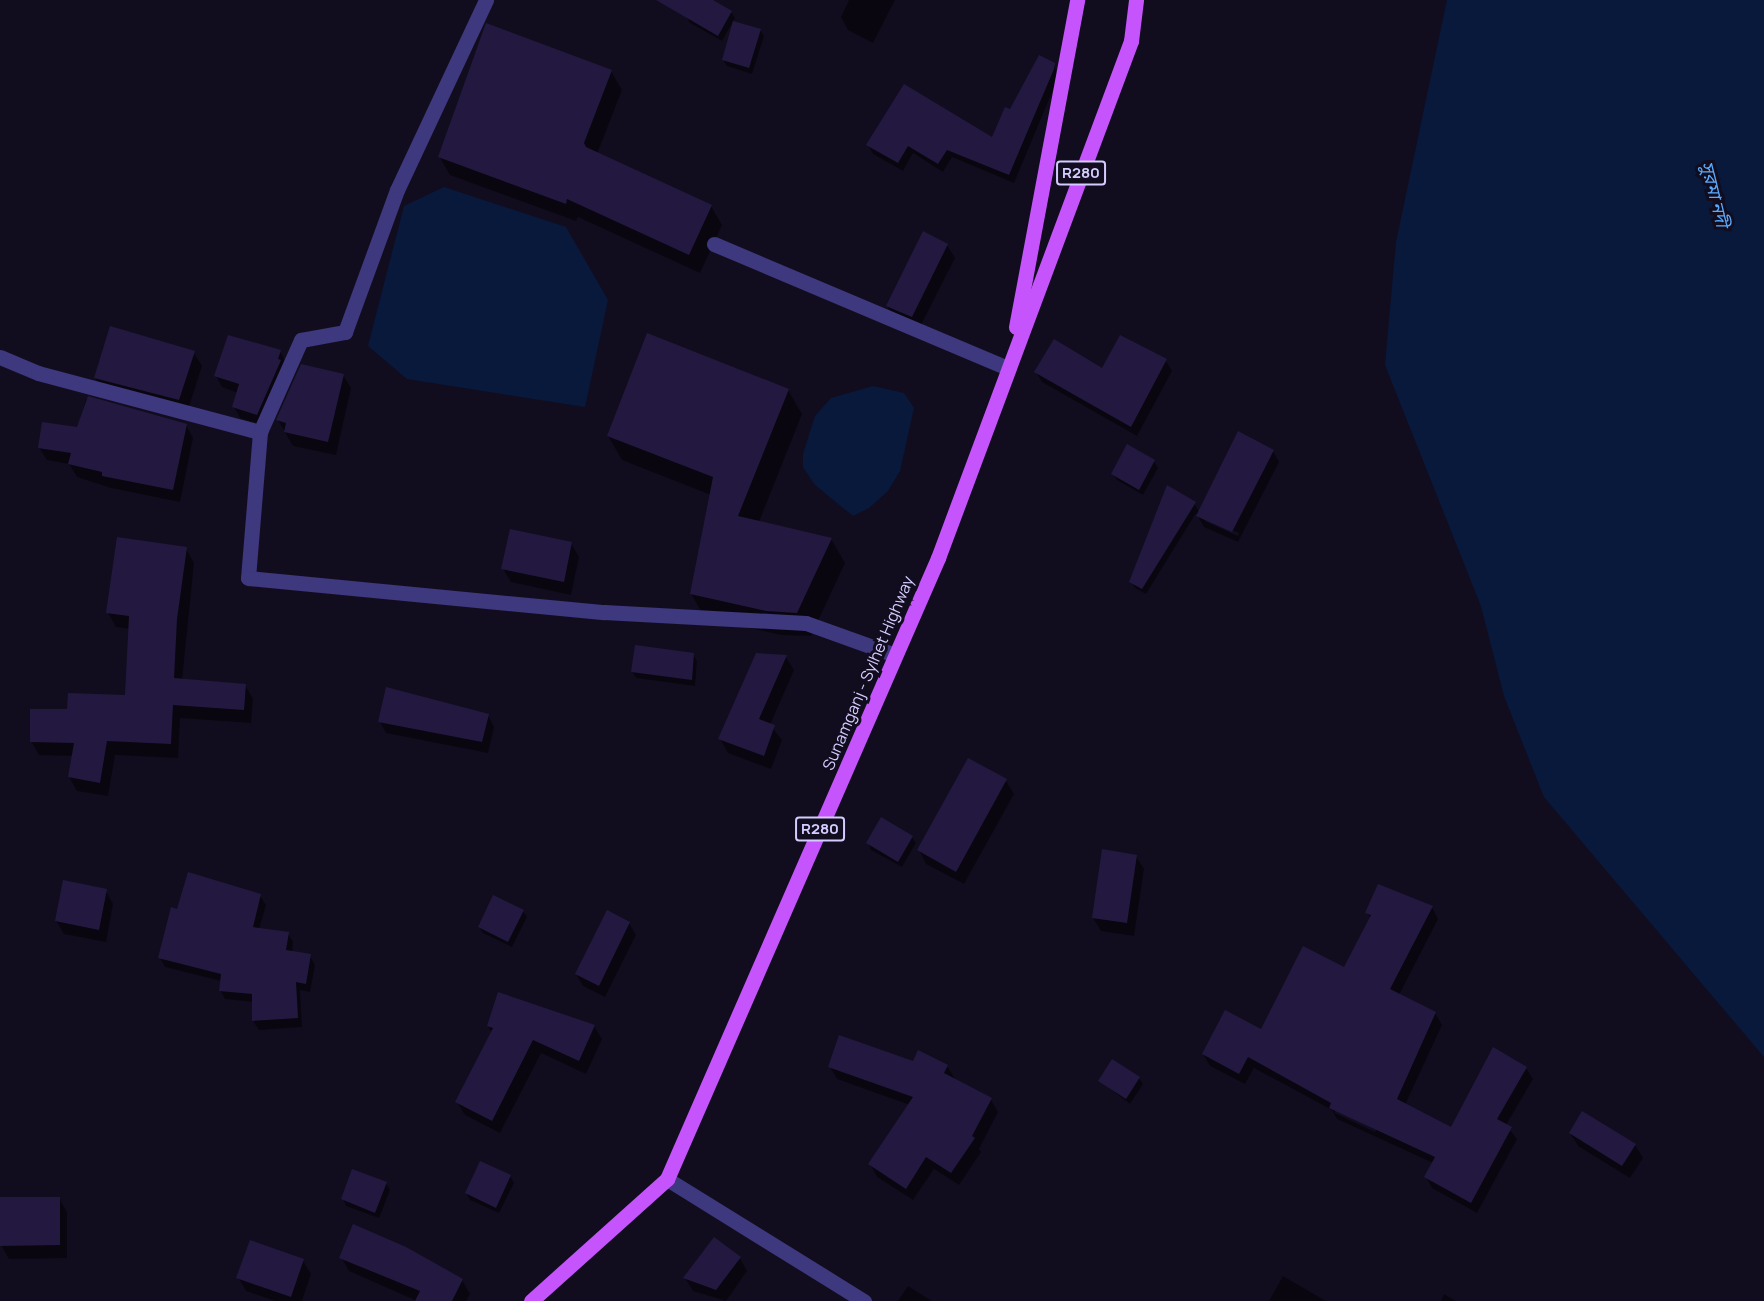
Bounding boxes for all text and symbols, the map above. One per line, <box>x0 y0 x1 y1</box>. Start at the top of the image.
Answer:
water label: সুরমা নদী <box>1696 159 1734 229</box>
road number: R280 <box>1056 161 1106 185</box>
street label: Sunamganj - Sylhet Highway <box>818 573 918 773</box>
road number: R280 <box>794 817 846 841</box>

